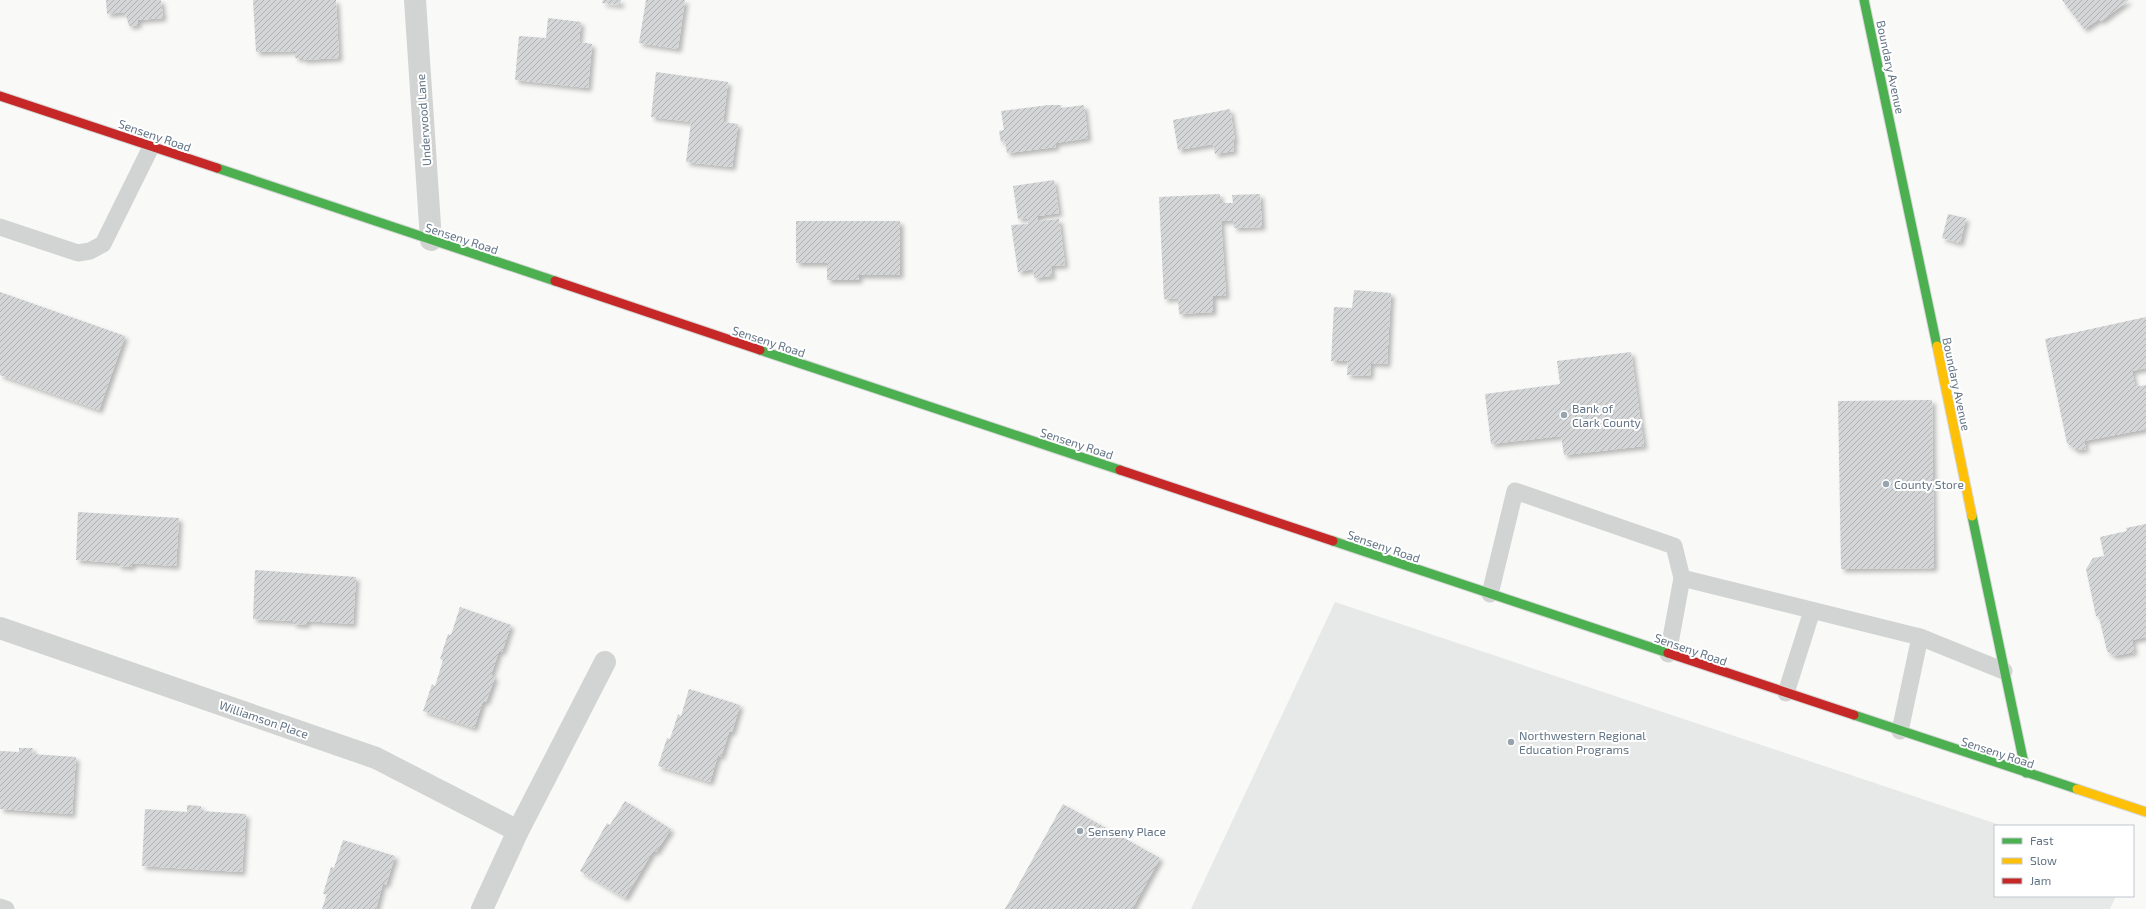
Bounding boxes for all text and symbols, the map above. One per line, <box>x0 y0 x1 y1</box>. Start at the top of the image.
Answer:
street label: Boundary Avenue <box>1874 19 1908 115</box>
street label: Underwood Lane <box>413 73 433 167</box>
street label: Senseny Road <box>117 116 193 154</box>
street label: Senseny Road <box>424 220 500 256</box>
street label: Senseny Road <box>731 323 807 359</box>
street label: Boundary Avenue <box>1940 336 1974 432</box>
place label: Bank of Clark County <box>1572 401 1642 429</box>
marker: Bank of Clark County <box>1559 410 1569 420</box>
street label: Senseny Road <box>1039 425 1115 461</box>
place label: County Store <box>1894 477 1964 491</box>
marker: County Store <box>1881 479 1891 489</box>
street label: Senseny Road <box>1346 527 1422 565</box>
street label: Senseny Road <box>1653 630 1729 668</box>
street label: Williamson Place <box>217 697 311 741</box>
place label: Northwestern Regional Education Programs <box>1519 728 1646 756</box>
street label: Senseny Road <box>1960 734 2036 770</box>
marker: Northwestern Regional Education Programs <box>1506 737 1516 747</box>
place label: Senseny Place <box>1088 824 1166 838</box>
legend <box>1994 825 2134 897</box>
marker: Senseny Place <box>1075 826 1085 836</box>
text: Fast <box>2030 833 2054 847</box>
text: Slow <box>2030 853 2057 867</box>
text: Jam <box>2030 873 2051 887</box>

